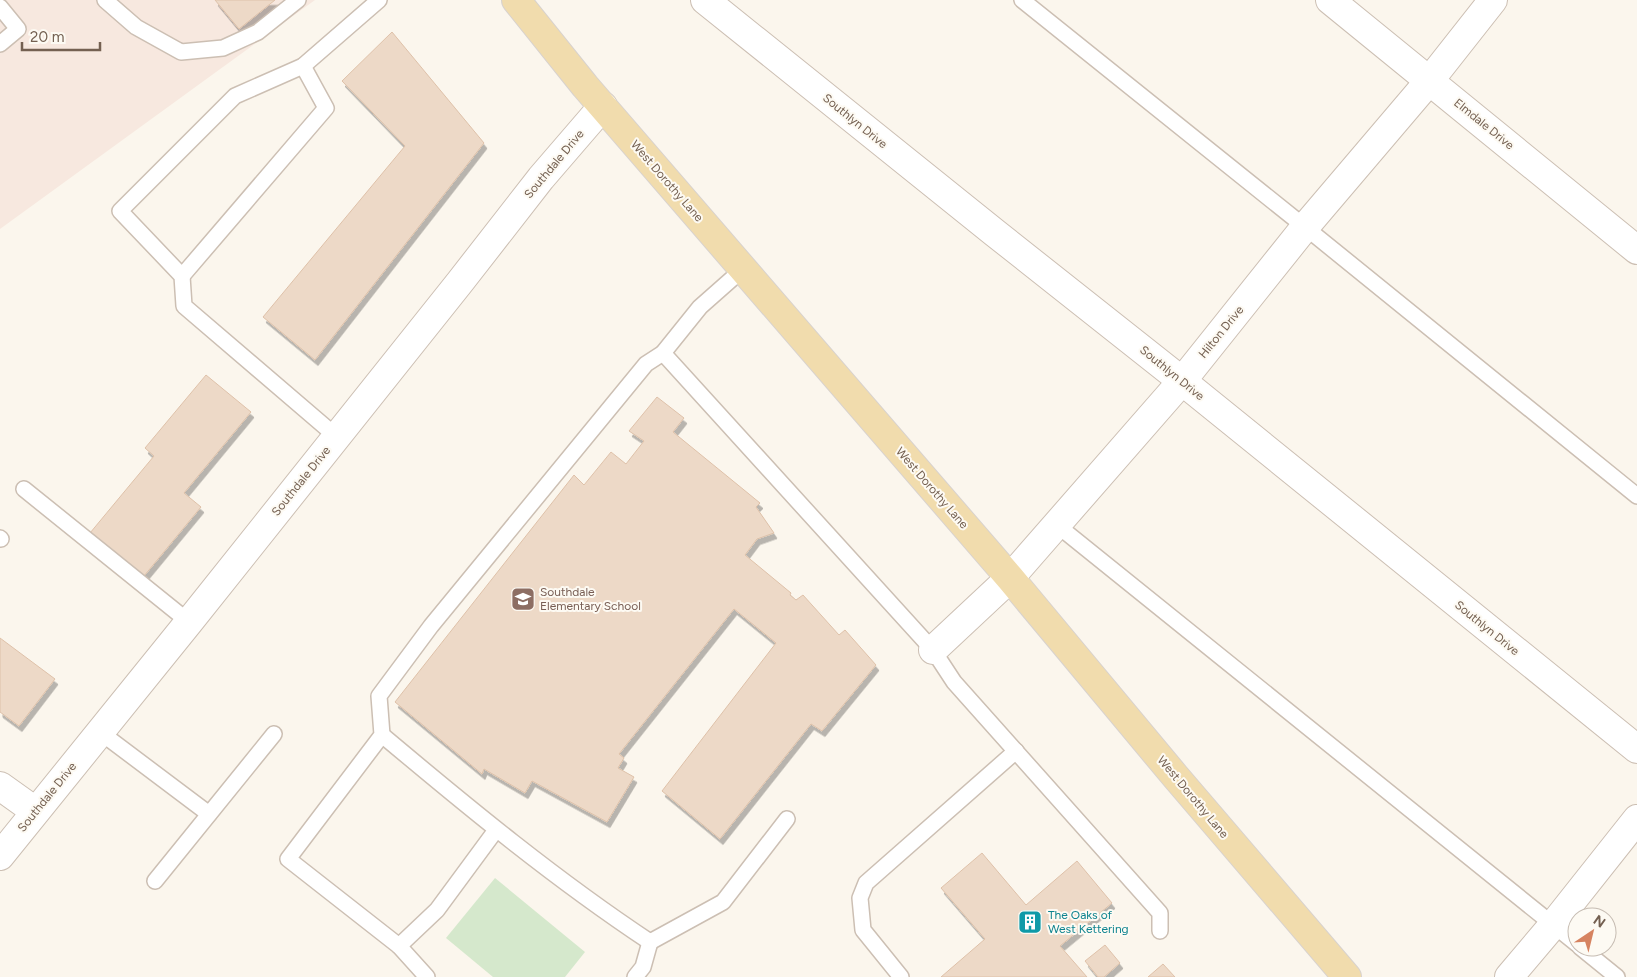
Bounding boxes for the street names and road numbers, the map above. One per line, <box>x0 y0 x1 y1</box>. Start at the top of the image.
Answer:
street label: Southlyn Drive <box>820 91 890 151</box>
street label: Elmdale Drive <box>1451 96 1517 153</box>
street label: Southdale Drive <box>521 126 587 201</box>
street label: West Dorothy Lane <box>628 138 706 225</box>
street label: Hilton Drive <box>1196 303 1247 361</box>
street label: Southlyn Drive <box>1137 343 1207 403</box>
street label: Southdale Drive <box>269 443 334 519</box>
street label: West Dorothy Lane <box>893 445 971 532</box>
street label: Southlyn Drive <box>1452 598 1522 658</box>
street label: West Dorothy Lane <box>1155 753 1232 841</box>
street label: Southdale Drive <box>15 759 80 835</box>

